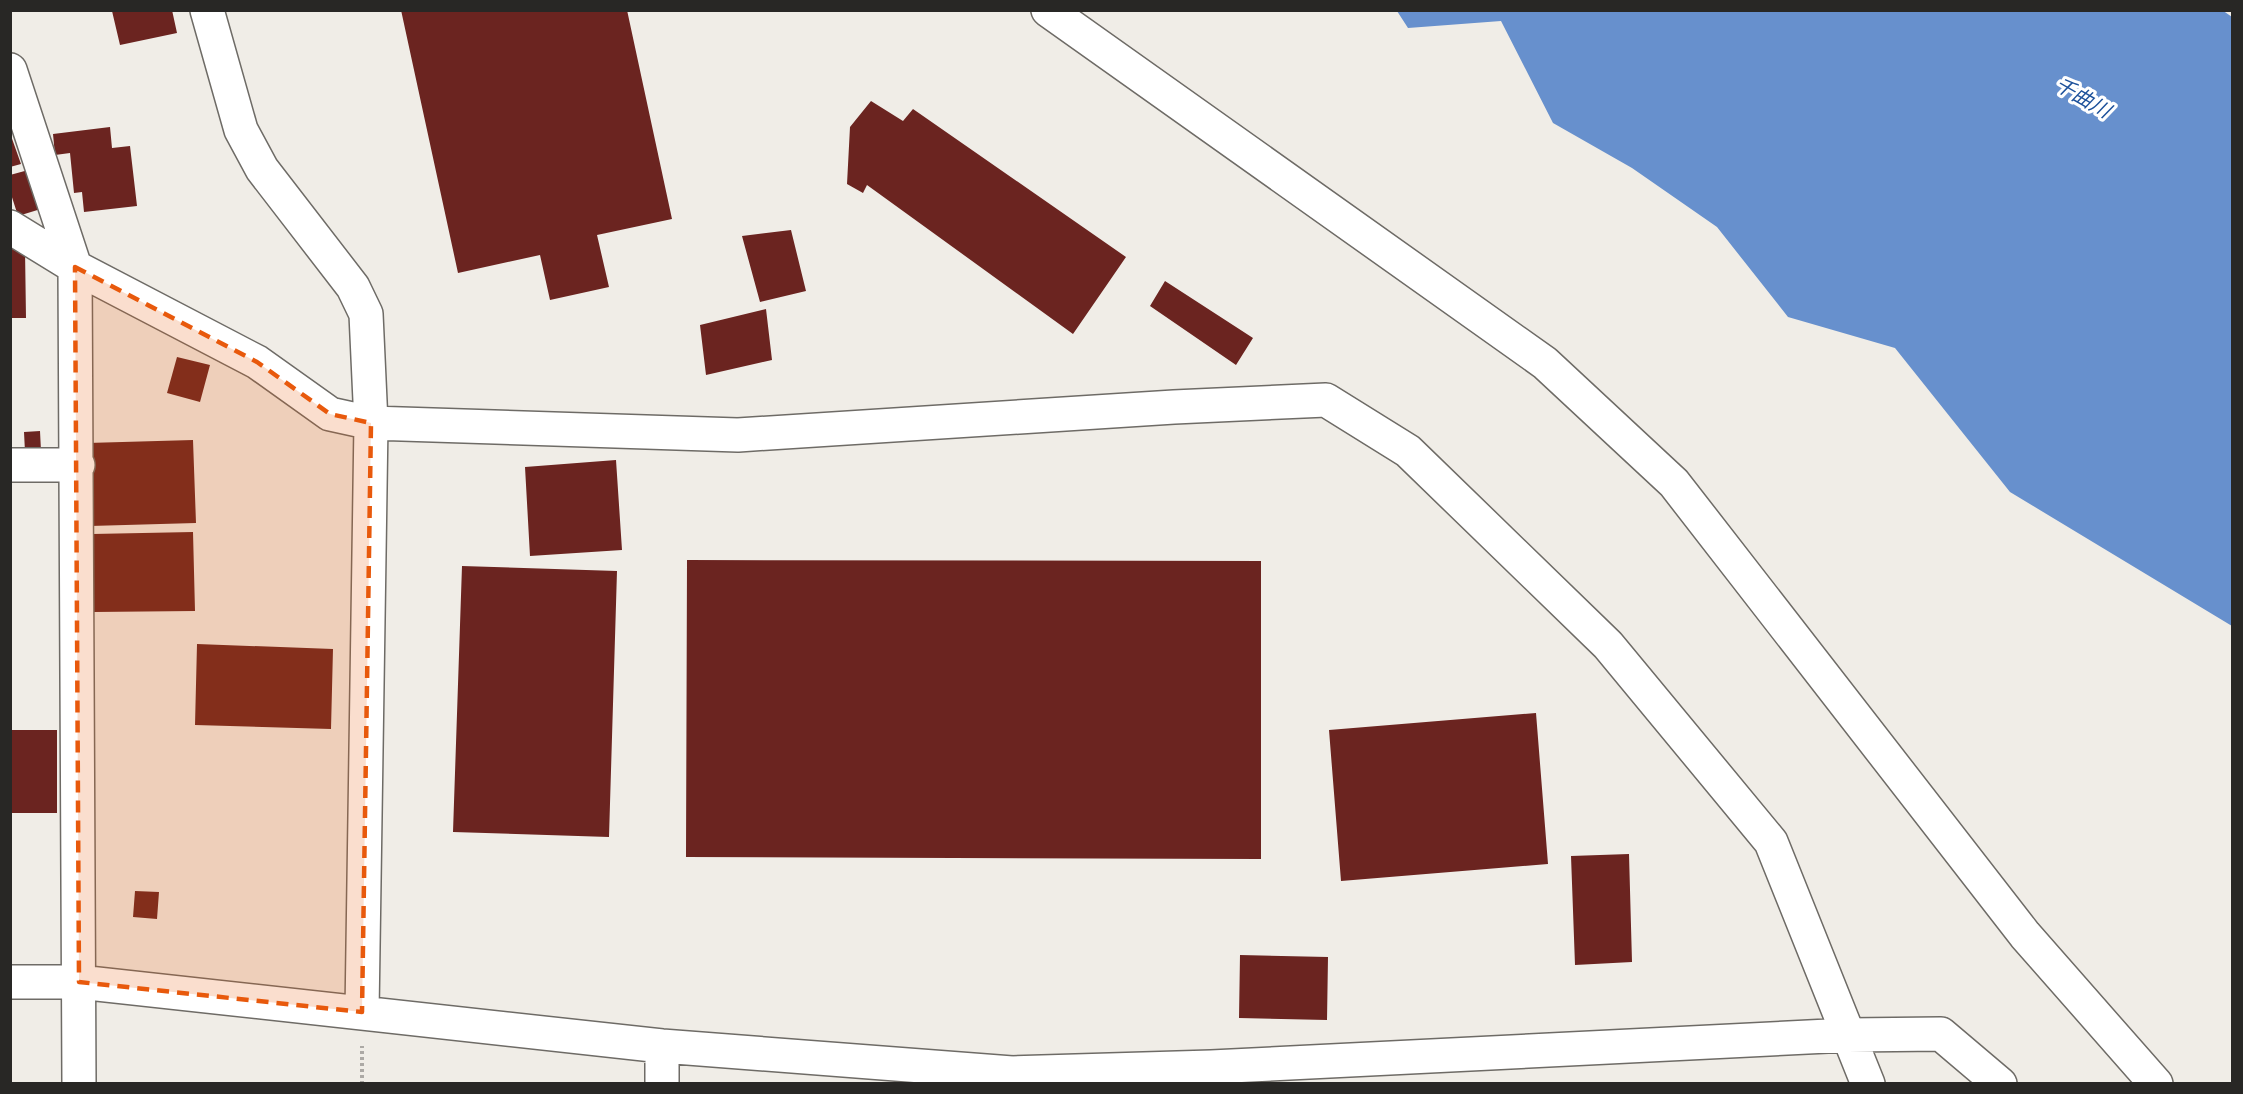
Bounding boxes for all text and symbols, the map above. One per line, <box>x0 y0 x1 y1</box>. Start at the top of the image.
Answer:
water label: 千曲川 <box>2050 70 2117 125</box>

